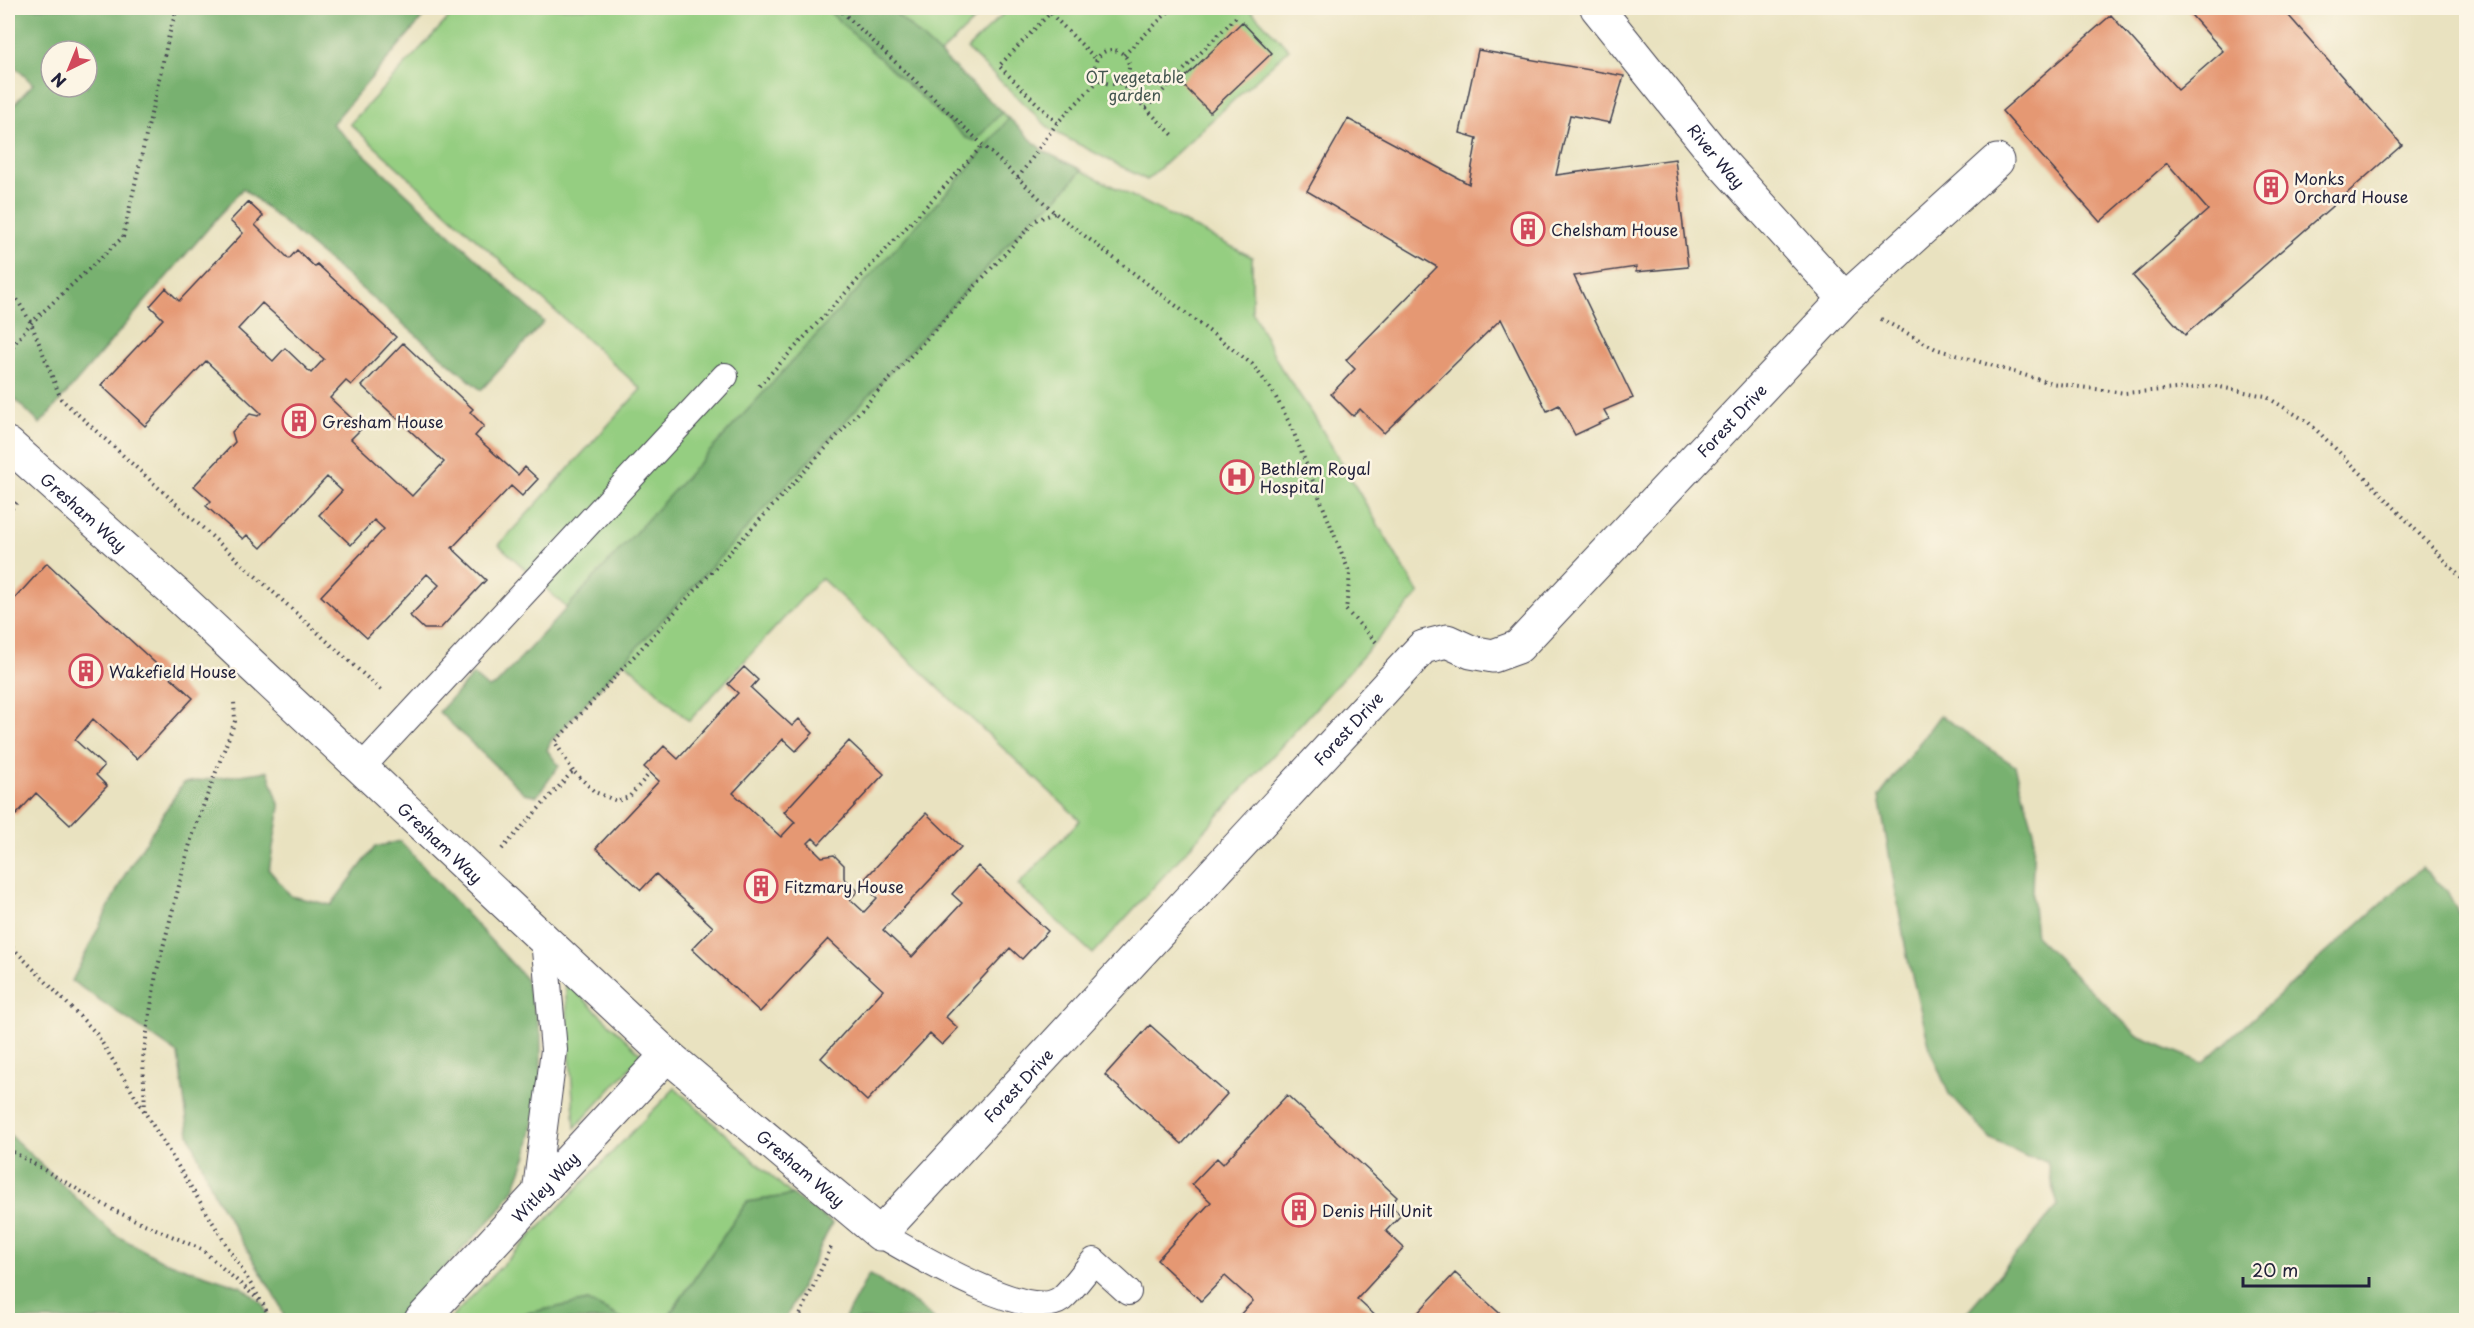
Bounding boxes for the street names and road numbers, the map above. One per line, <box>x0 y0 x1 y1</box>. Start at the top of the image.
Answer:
street label: River Way <box>1682 118 1751 193</box>
street label: Forest Drive <box>1691 378 1772 462</box>
street label: Gresham Way <box>35 467 133 557</box>
street label: Forest Drive <box>1308 686 1388 770</box>
street label: Gresham Way <box>393 796 488 888</box>
street label: Forest Drive <box>978 1043 1058 1127</box>
street label: Gresham Way <box>752 1124 851 1212</box>
street label: Witley Way <box>506 1146 584 1227</box>

